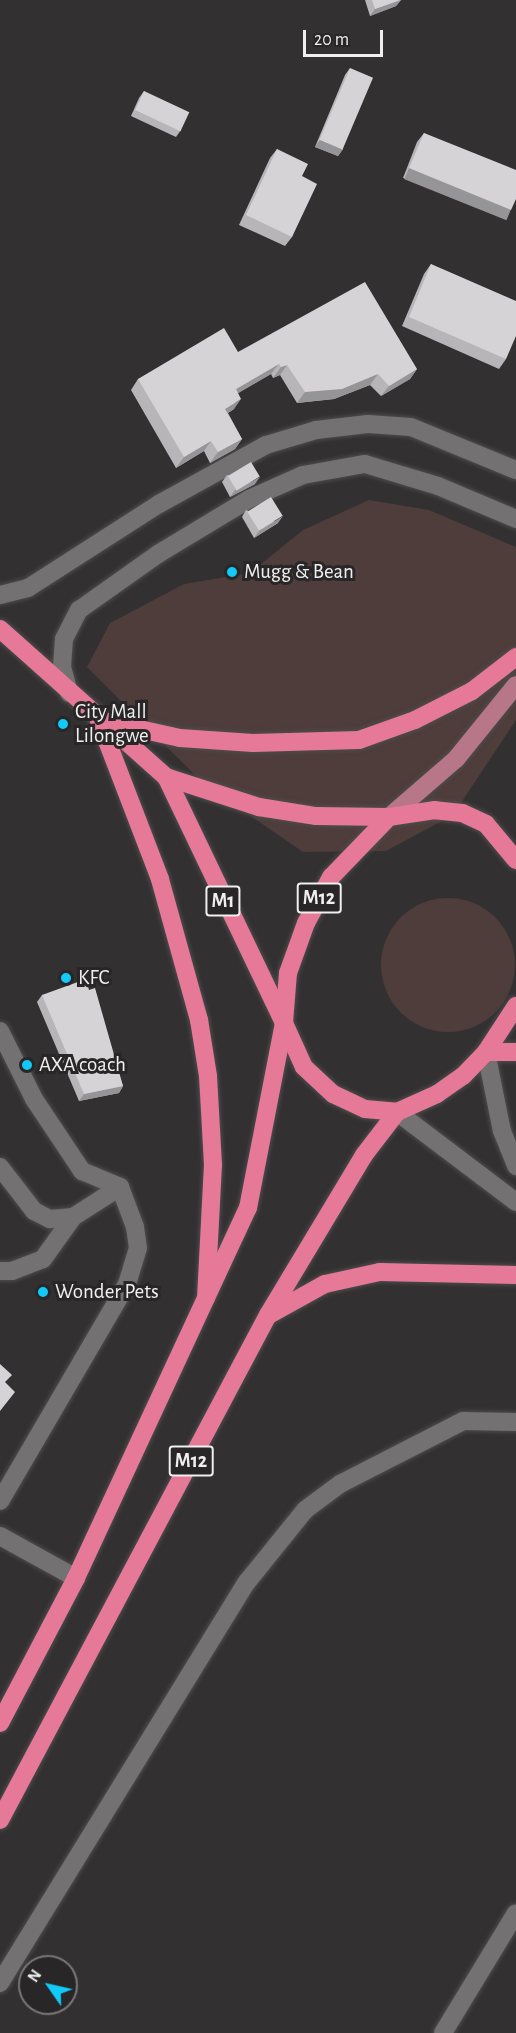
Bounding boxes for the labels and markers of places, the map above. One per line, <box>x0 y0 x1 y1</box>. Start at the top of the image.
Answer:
place label: Mugg & Bean <box>244 559 354 585</box>
marker: Mugg & Bean <box>225 565 239 579</box>
place label: City Mall Lilongwe <box>75 699 149 749</box>
marker: City Mall Lilongwe <box>56 717 70 731</box>
place label: KFC <box>78 965 109 991</box>
marker: KFC <box>59 971 73 985</box>
place label: AXA coach <box>39 1052 126 1078</box>
marker: AXA coach <box>20 1058 34 1072</box>
place label: Wonder Pets <box>55 1279 159 1305</box>
marker: Wonder Pets <box>36 1285 50 1299</box>

